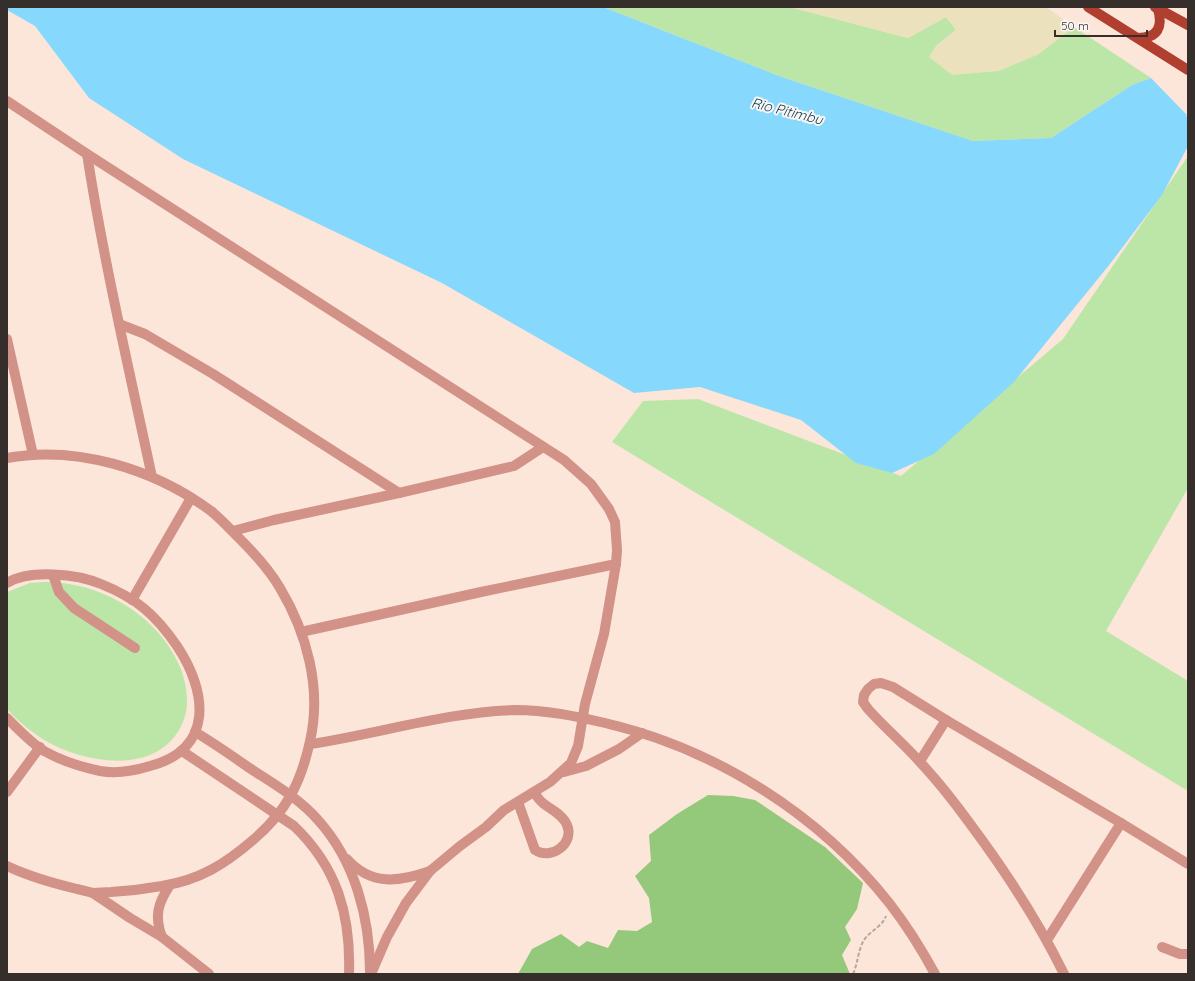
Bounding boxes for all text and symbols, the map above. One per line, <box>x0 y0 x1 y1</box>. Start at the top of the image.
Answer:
scale bar <box>1055 12 1147 38</box>
text: 50 m <box>1061 18 1089 33</box>
water label: Rio Pitimbu <box>749 93 826 129</box>

